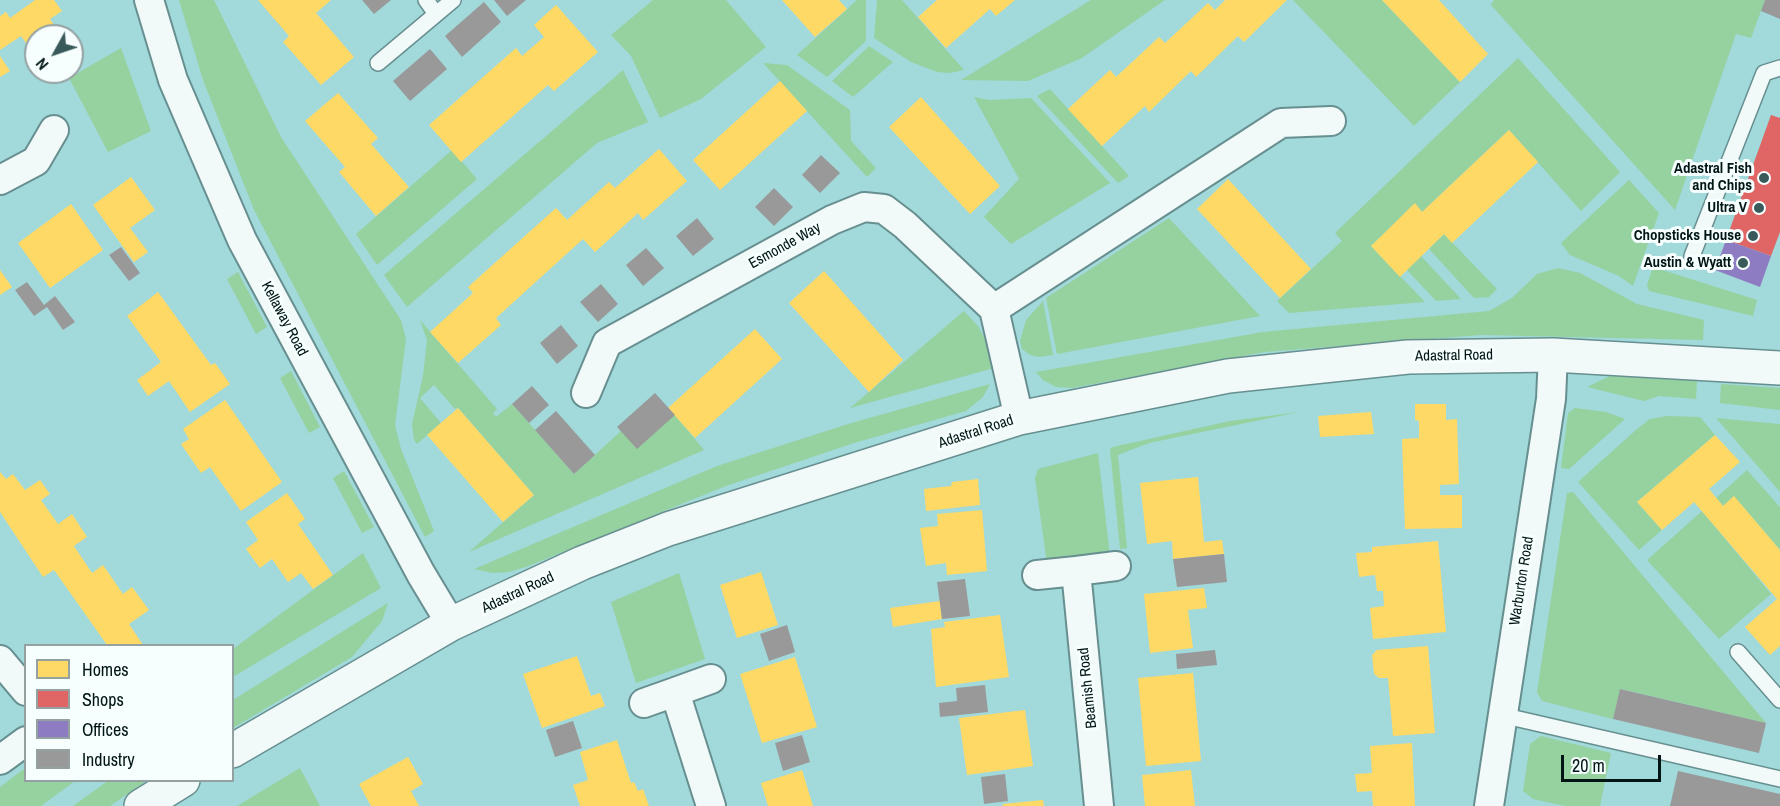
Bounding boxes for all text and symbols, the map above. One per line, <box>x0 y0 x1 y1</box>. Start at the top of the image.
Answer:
north arrow <box>24 24 84 84</box>
text: N <box>30 54 53 75</box>
place label: Adastral Fish and Chips <box>1674 160 1752 195</box>
marker: Adastral Fish and Chips <box>1757 171 1771 185</box>
place label: Ultra V <box>1707 199 1747 217</box>
marker: Ultra V <box>1752 201 1766 215</box>
street label: Esmonde Way <box>746 219 824 273</box>
place label: Chopsticks House <box>1634 227 1741 245</box>
marker: Chopsticks House <box>1746 229 1760 243</box>
place label: Austin & Wyatt <box>1644 254 1731 272</box>
marker: Austin & Wyatt <box>1736 256 1750 270</box>
street label: Kellaway Road <box>257 279 311 359</box>
street label: Adastral Road <box>1415 346 1493 366</box>
street label: Adastral Road <box>936 411 1016 453</box>
street label: Warburton Road <box>1506 535 1538 627</box>
street label: Adastral Road <box>479 568 557 618</box>
legend <box>24 644 234 782</box>
street label: Beamish Road <box>1075 647 1101 729</box>
text: Homes <box>82 657 129 682</box>
text: Shops <box>82 687 124 712</box>
text: Offices <box>82 717 129 742</box>
scale bar <box>1564 743 1664 781</box>
text: Industry <box>82 747 135 772</box>
text: 20 m <box>1572 753 1605 778</box>

